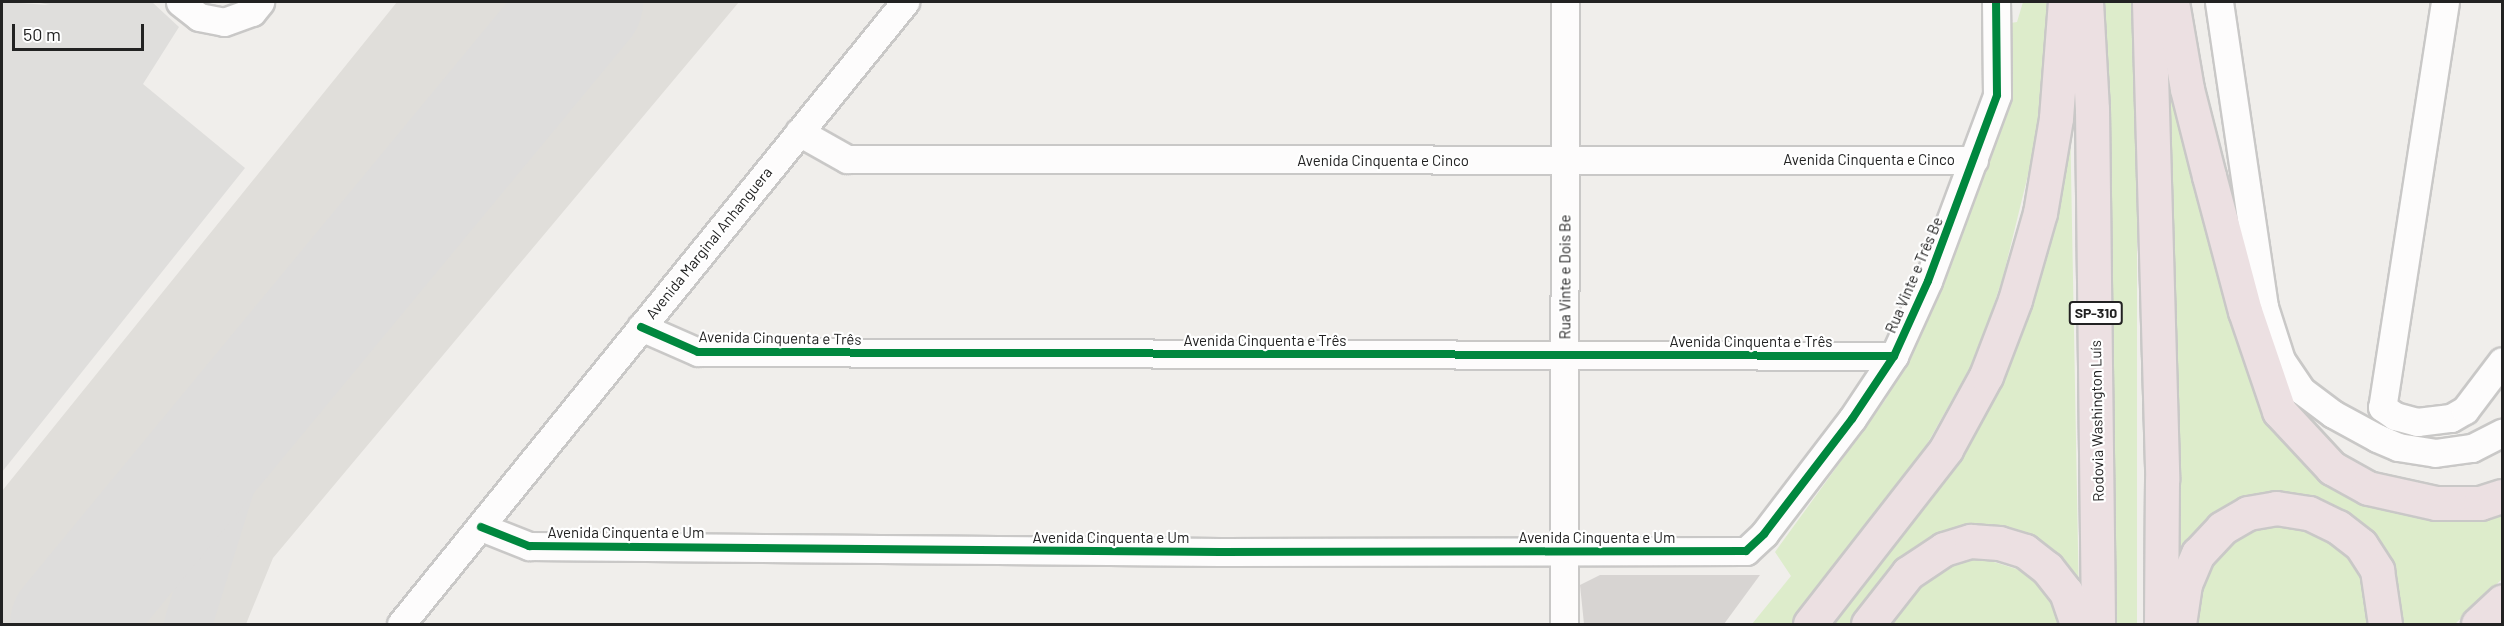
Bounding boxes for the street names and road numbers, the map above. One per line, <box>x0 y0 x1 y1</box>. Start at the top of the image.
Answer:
street label: Avenida Cinquenta e Cinco <box>1783 151 1955 169</box>
street label: Avenida Cinquenta e Cinco <box>1297 152 1469 170</box>
street label: Avenida Marginal Anhanguera <box>642 163 776 323</box>
street label: Rua Vinte e Três Be <box>1881 214 1947 336</box>
street label: Rua Vinte e Dois Be <box>1556 215 1574 339</box>
road number: SP-310 <box>2068 302 2124 324</box>
street label: Avenida Cinquenta e Três <box>698 328 862 348</box>
street label: Avenida Cinquenta e Três <box>1183 332 1347 350</box>
street label: Avenida Cinquenta e Três <box>1669 333 1833 351</box>
street label: Rodovia Washington Luís <box>2087 340 2107 502</box>
street label: Avenida Cinquenta e Um <box>548 524 704 542</box>
street label: Avenida Cinquenta e Um <box>1033 529 1189 547</box>
street label: Avenida Cinquenta e Um <box>1519 529 1675 547</box>

